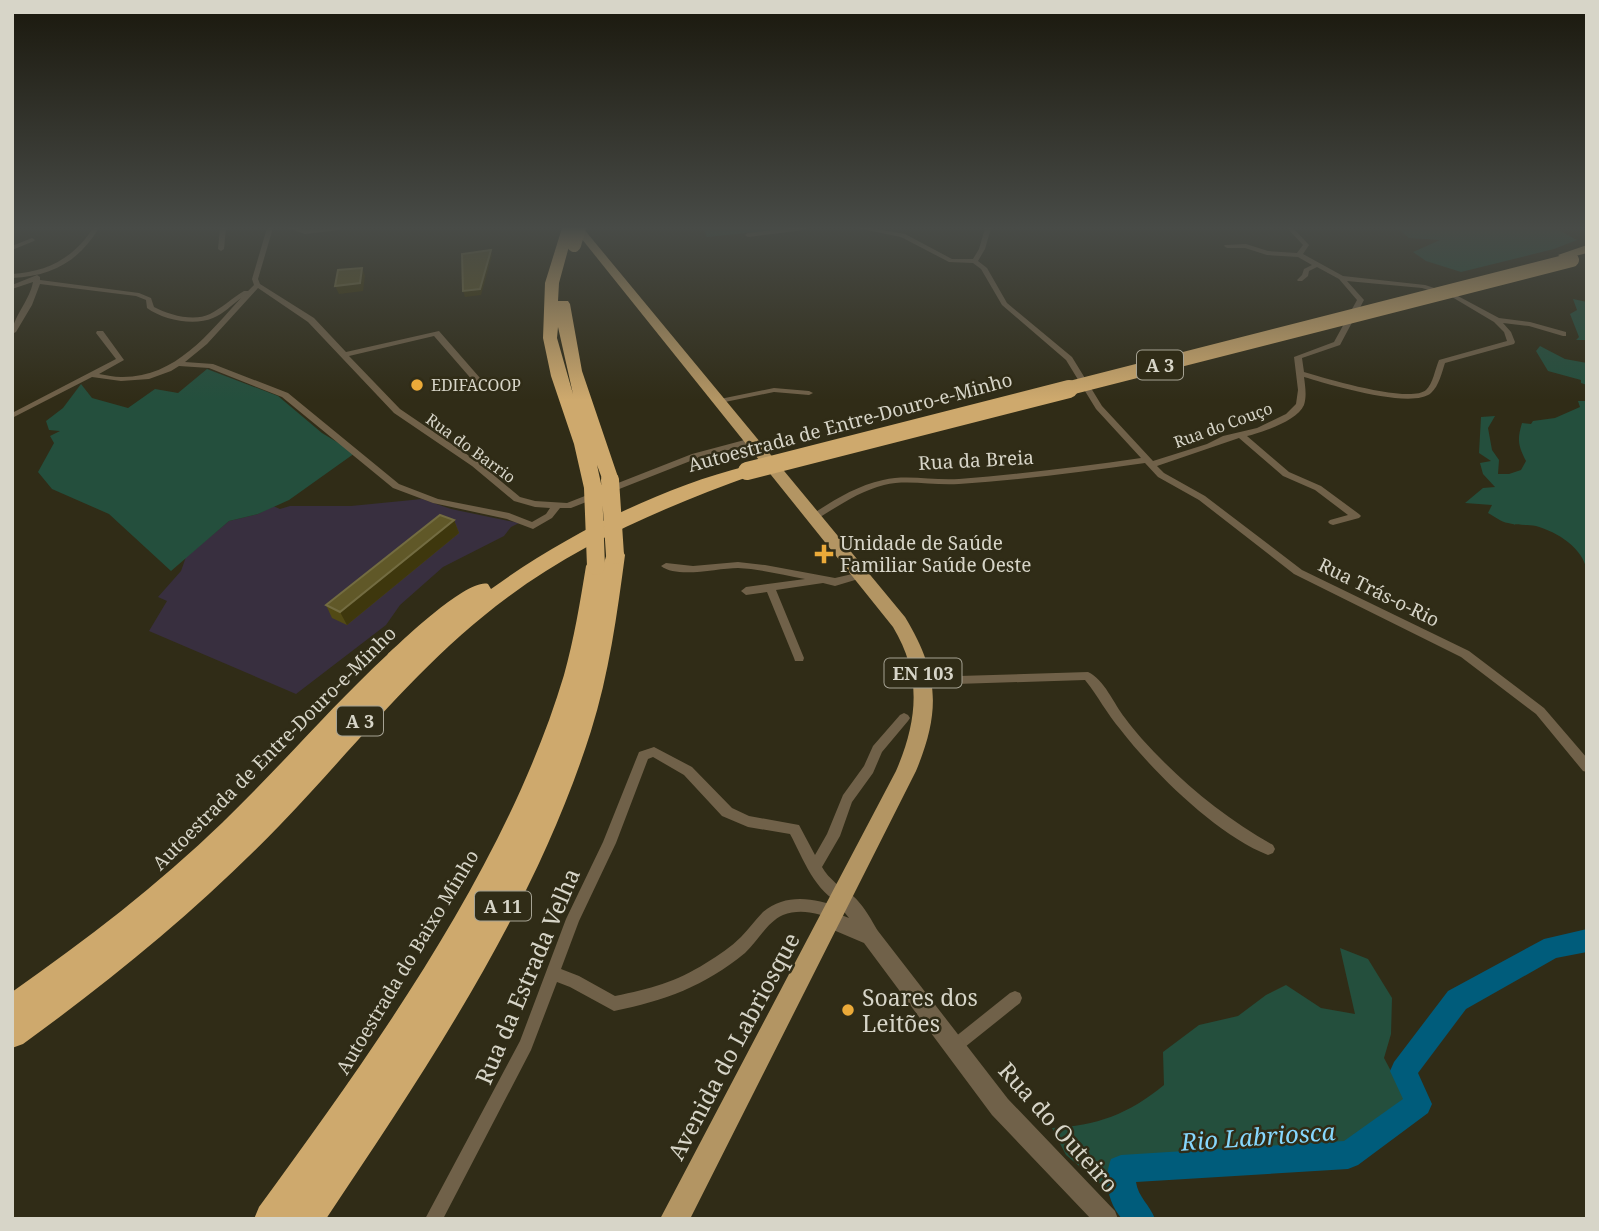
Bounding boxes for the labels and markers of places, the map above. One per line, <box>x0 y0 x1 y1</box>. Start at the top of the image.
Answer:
place label: EDIFACOOP <box>431 374 521 396</box>
marker: EDIFACOOP <box>409 377 425 393</box>
place label: Unidade de Saúde Familiar Saúde Oeste <box>840 530 1031 578</box>
marker: Unidade de Saúde Familiar Saúde Oeste <box>814 544 834 564</box>
place label: Soares dos Leitões <box>862 981 978 1039</box>
marker: Soares dos Leitões <box>840 1002 856 1018</box>

